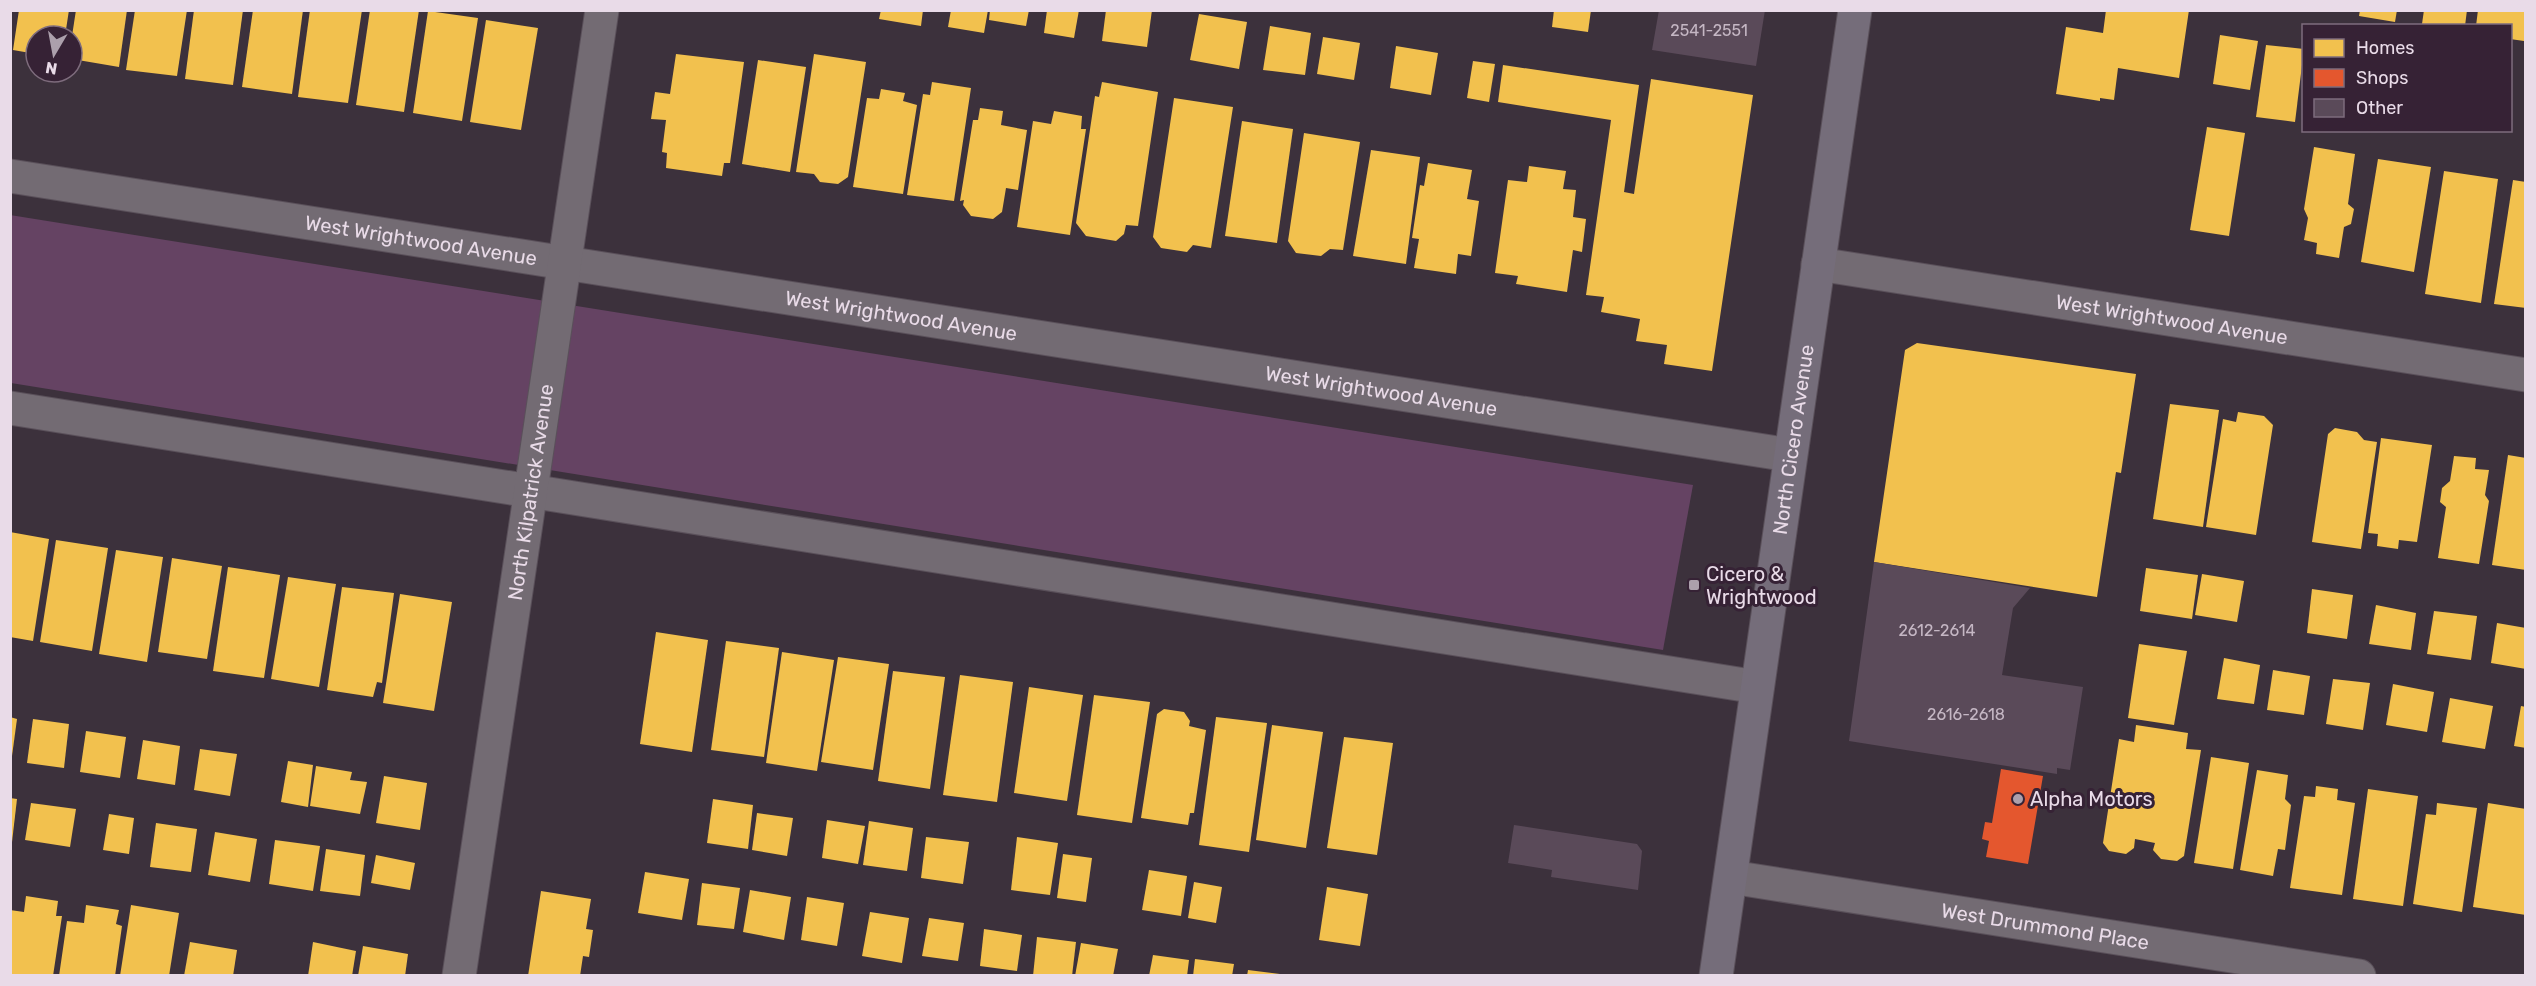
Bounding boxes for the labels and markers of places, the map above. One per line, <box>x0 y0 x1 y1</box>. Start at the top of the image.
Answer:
place label: Cicero & Wrightwood <box>1706 562 1817 609</box>
marker: Cicero & Wrightwood <box>1687 578 1701 592</box>
place label: Alpha Motors <box>2030 787 2153 811</box>
marker: Alpha Motors <box>2011 792 2025 806</box>

